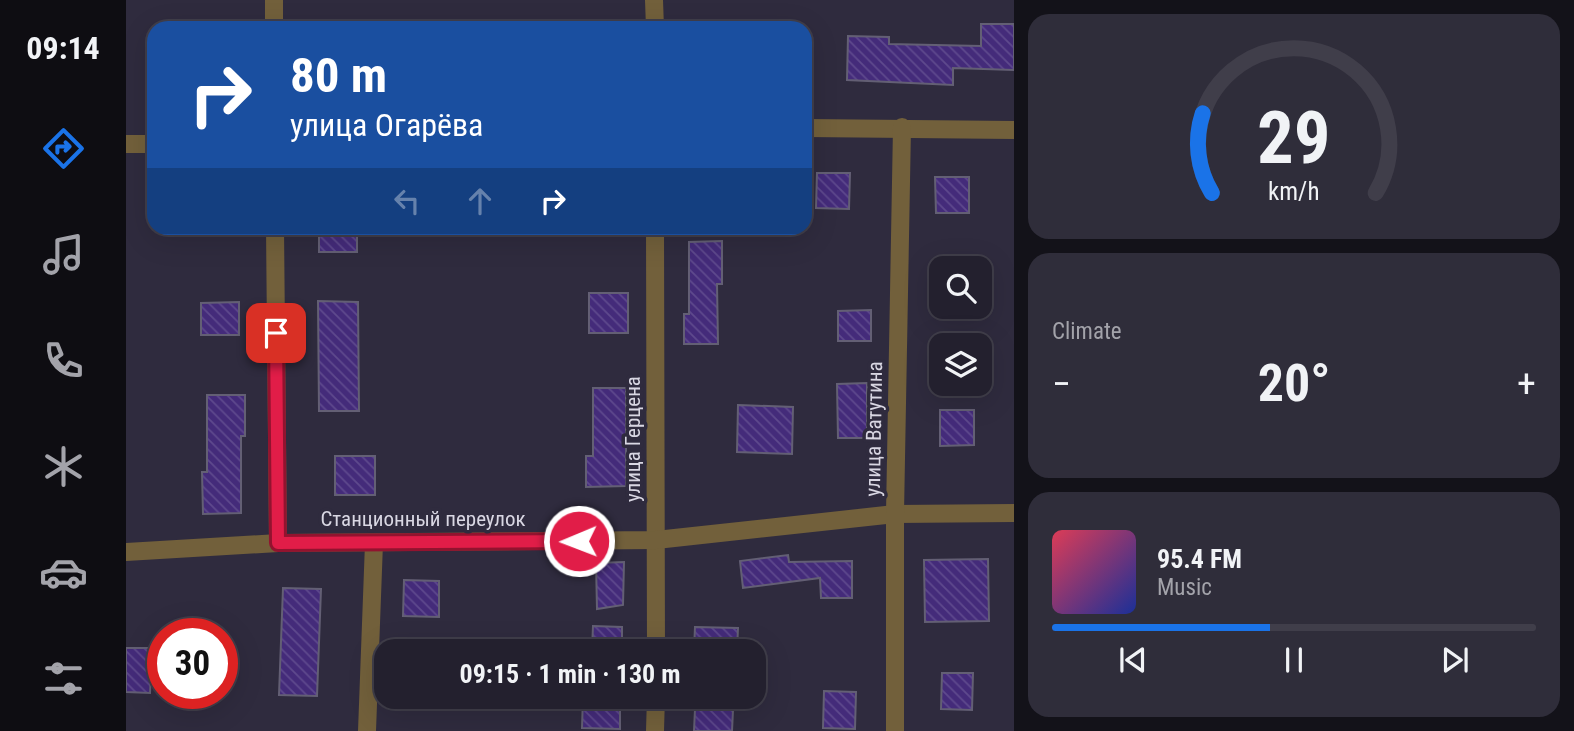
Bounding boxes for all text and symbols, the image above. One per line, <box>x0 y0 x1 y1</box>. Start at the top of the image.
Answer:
text: 09:14 <box>26 29 100 67</box>
text: 80 m <box>290 47 387 104</box>
icon: right <box>175 49 266 140</box>
text: 29 <box>1257 95 1331 181</box>
text: улица Огарёва <box>290 106 483 144</box>
icon: directions <box>39 124 88 173</box>
text: km/h <box>1268 176 1320 205</box>
icon: left <box>388 182 426 220</box>
icon: ahead <box>461 182 499 220</box>
icon: right <box>534 182 572 220</box>
icon: music <box>39 230 88 279</box>
map controls <box>929 256 992 396</box>
button: search <box>929 256 992 319</box>
pin <box>246 303 306 363</box>
icon: arrive <box>257 314 295 352</box>
text: Climate <box>1052 318 1122 345</box>
button: layers <box>929 333 992 396</box>
icon: phone <box>39 336 88 385</box>
text: 20° <box>1258 353 1330 414</box>
street label: улица Ватутина <box>861 361 887 497</box>
text: − <box>1052 362 1071 406</box>
text: + <box>1517 362 1536 406</box>
street label: улица Герцена <box>621 376 645 502</box>
icon: climate <box>39 442 88 491</box>
position arrow <box>542 504 616 578</box>
street label: Станционный переулок <box>320 507 526 531</box>
text: 95.4 FM <box>1157 544 1242 574</box>
icon: car <box>39 548 88 597</box>
text: Music <box>1157 574 1212 601</box>
speed limit sign: 30 <box>147 618 238 709</box>
icon: previous <box>1114 641 1152 679</box>
icon: pause <box>1275 641 1313 679</box>
icon: next <box>1436 641 1474 679</box>
icon: filters <box>39 654 88 703</box>
text: 09:15 · 1 min · 130 m <box>460 659 680 689</box>

